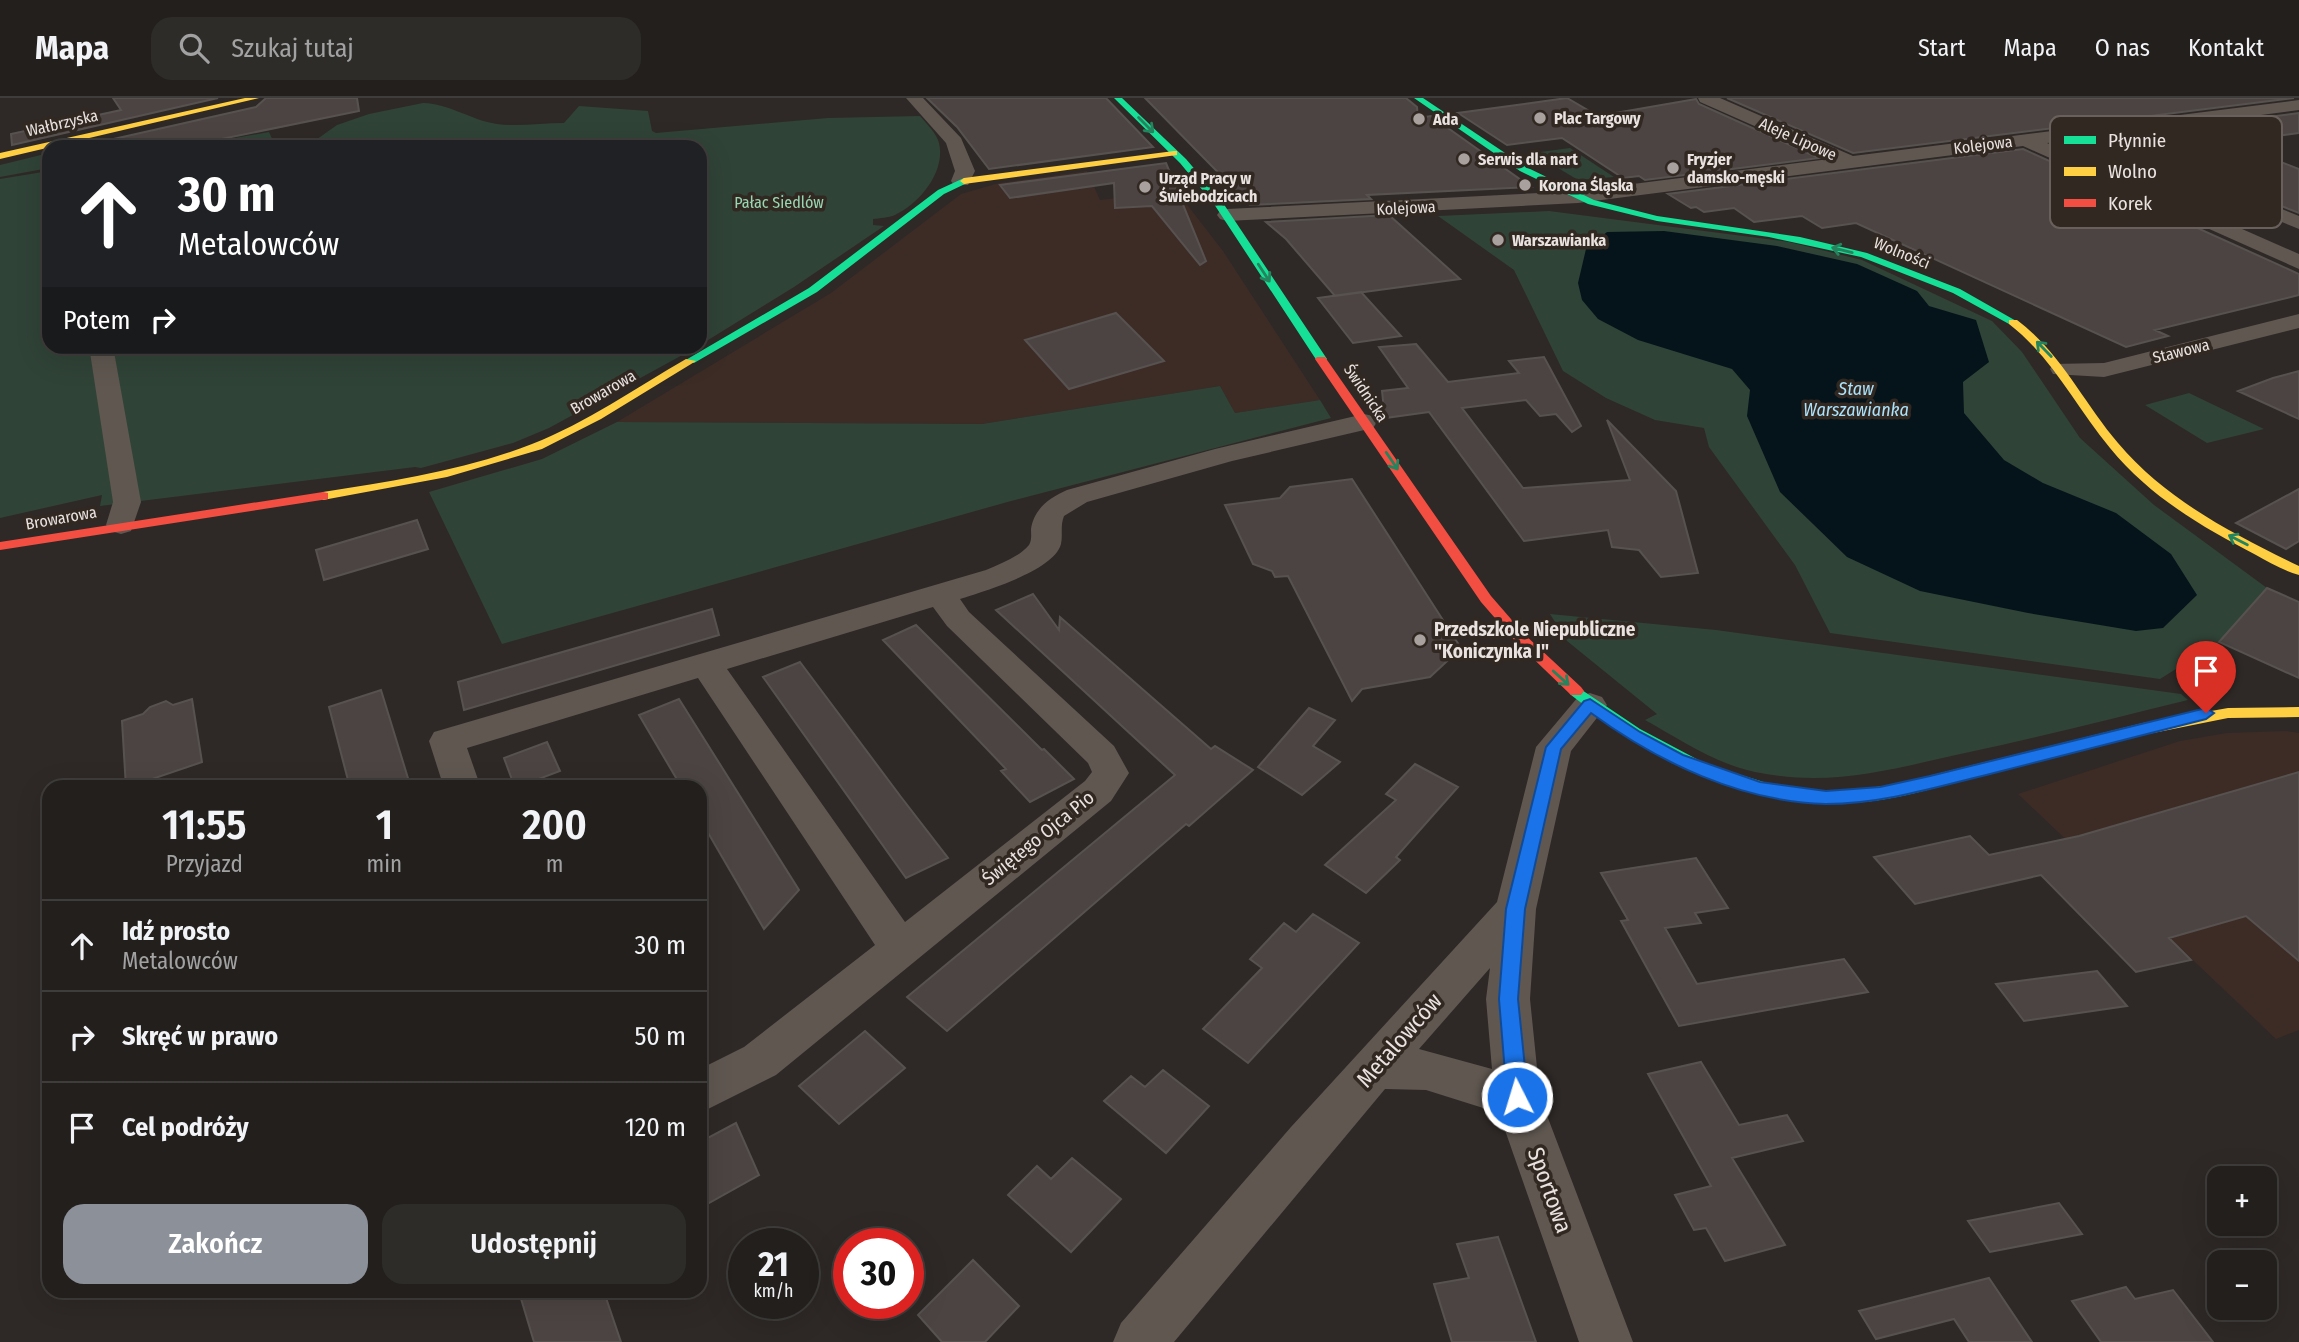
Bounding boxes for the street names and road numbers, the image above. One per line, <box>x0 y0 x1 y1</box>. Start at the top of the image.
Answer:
street label: Wałbrzyska <box>24 105 100 140</box>
street label: Aleje Lipowe <box>1756 114 1840 165</box>
street label: Kolejowa <box>1952 132 2014 158</box>
street label: Kolejowa <box>1376 197 1436 219</box>
street label: Wolności <box>1871 233 1933 273</box>
street label: Stawowa <box>2151 335 2212 367</box>
street label: Świdnicka <box>1340 361 1392 426</box>
street label: Browarowa <box>567 366 639 418</box>
street label: Browarowa <box>24 502 98 534</box>
street label: Świętego Ojca Pio <box>977 786 1099 890</box>
street label: Metalowców <box>1350 987 1448 1093</box>
street label: Sportowa <box>1522 1143 1578 1237</box>

